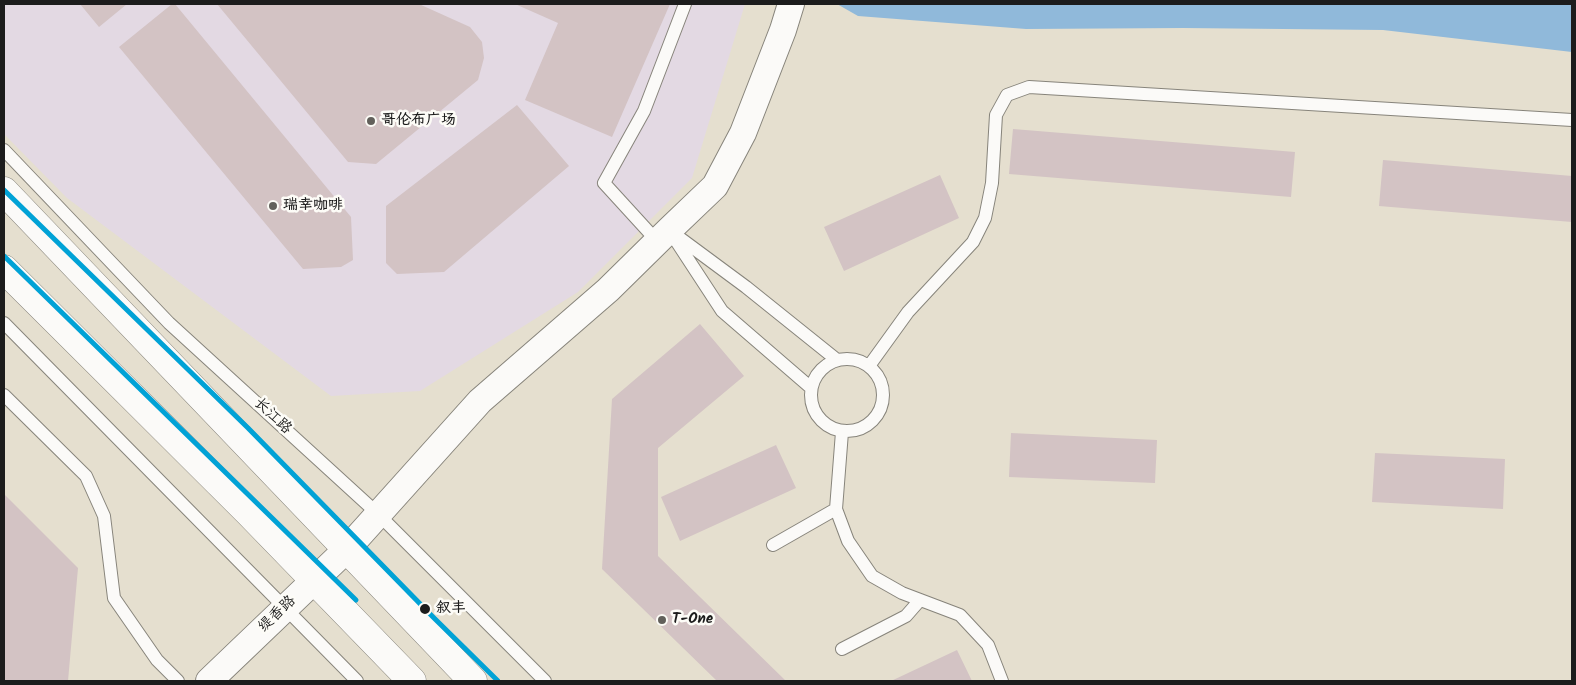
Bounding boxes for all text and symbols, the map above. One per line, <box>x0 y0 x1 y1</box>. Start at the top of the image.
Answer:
place label: 哥伦布广场 <box>381 112 456 130</box>
marker: 哥伦布广场 <box>365 115 377 127</box>
place label: 瑞幸咖啡 <box>283 197 343 215</box>
marker: 瑞幸咖啡 <box>267 200 279 212</box>
street label: 长江路 <box>249 395 295 439</box>
street label: 缇香路 <box>256 593 300 637</box>
place label: 叙丰 <box>436 600 466 618</box>
marker: 叙丰 <box>418 602 432 616</box>
place label: T-One <box>672 611 713 629</box>
marker: T-One <box>656 614 668 626</box>

